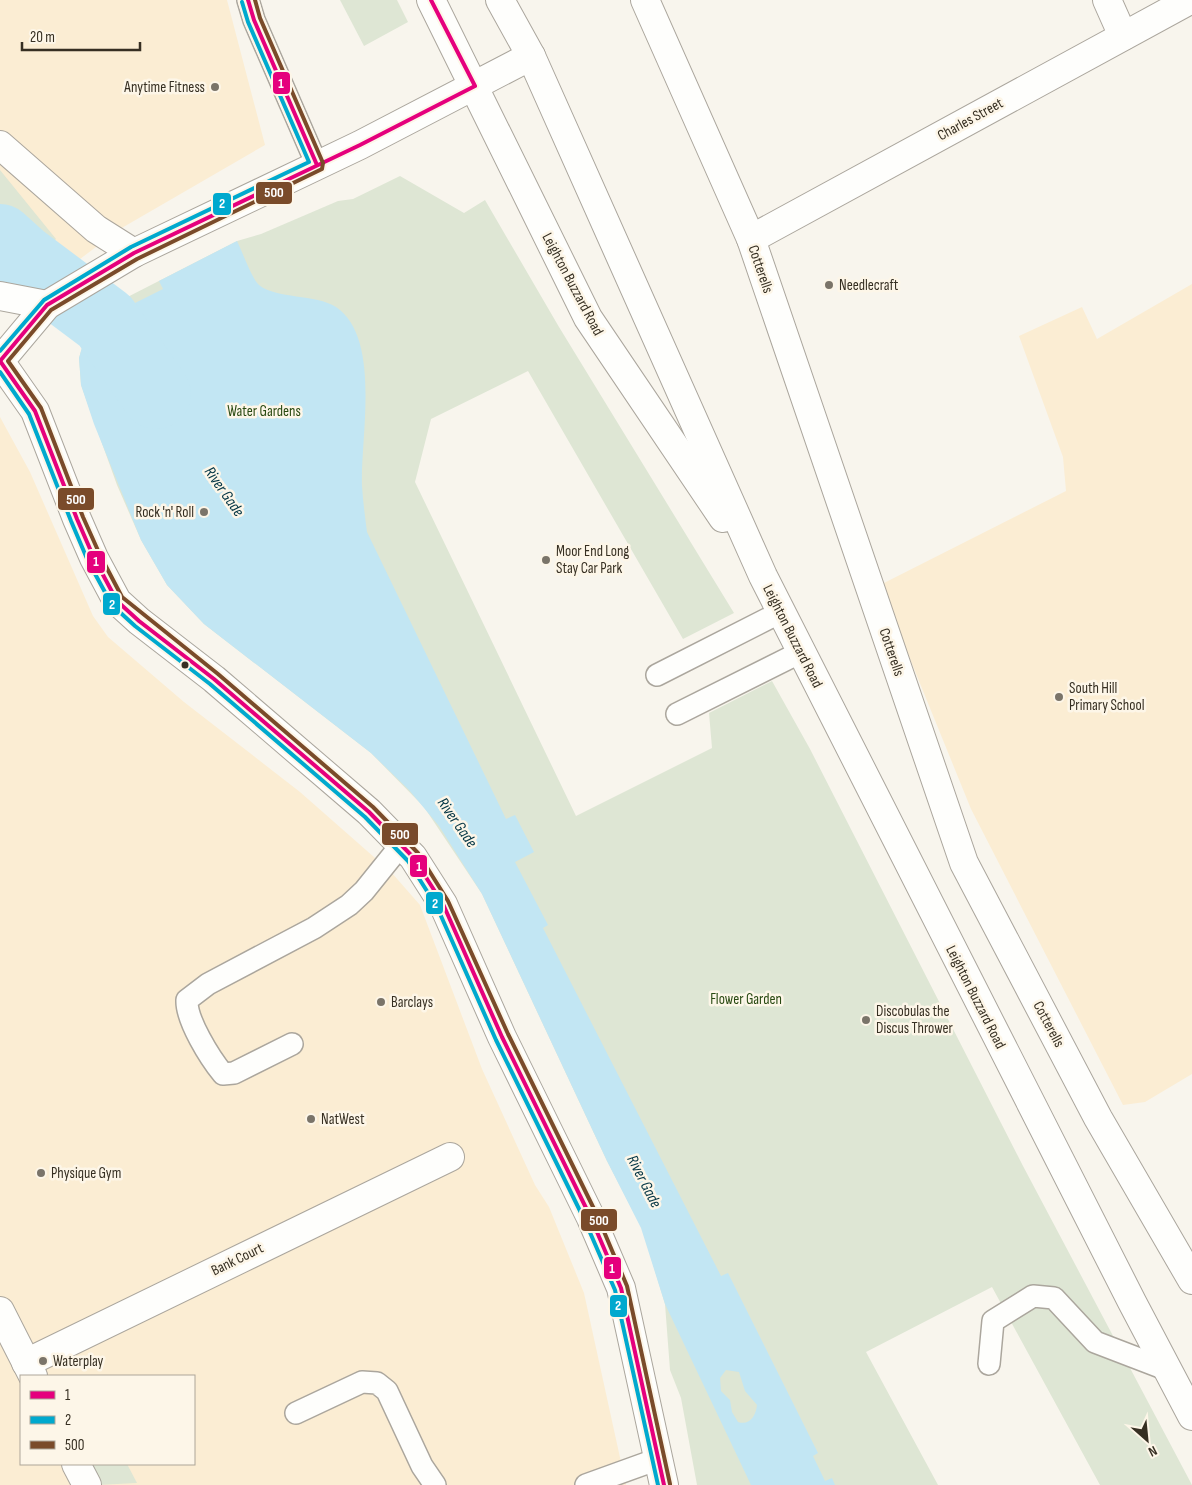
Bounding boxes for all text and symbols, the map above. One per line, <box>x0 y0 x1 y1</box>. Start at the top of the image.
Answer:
scale bar <box>22 20 140 52</box>
text: 20 m <box>30 28 55 47</box>
line badge: 1 <box>272 71 291 95</box>
text: 1 <box>278 75 284 92</box>
place label: Anytime Fitness <box>123 78 205 97</box>
marker: Anytime Fitness <box>209 81 221 93</box>
street label: Charles Street <box>934 93 1007 145</box>
line badge: 500 <box>255 181 293 205</box>
text: 500 <box>264 184 284 201</box>
line badge: 2 <box>212 192 232 216</box>
text: 2 <box>219 195 225 212</box>
street label: Leighton Buzzard Road <box>538 230 608 339</box>
street label: Cotterells <box>743 243 778 296</box>
place label: Needlecraft <box>839 276 899 295</box>
marker: Needlecraft <box>823 279 835 291</box>
park label: Water Gardens <box>227 402 301 421</box>
water label: River Gade <box>200 463 248 520</box>
line badge: 500 <box>57 487 95 511</box>
text: 500 <box>66 491 86 508</box>
place label: Rock 'n' Roll <box>135 503 194 522</box>
marker: Rock 'n' Roll <box>198 506 210 518</box>
place label: Moor End Long Stay Car Park <box>556 542 629 578</box>
line badge: 1 <box>86 550 106 574</box>
text: 1 <box>93 553 99 570</box>
marker: Moor End Long Stay Car Park <box>540 554 552 566</box>
street label: Leighton Buzzard Road <box>758 581 827 691</box>
line badge: 2 <box>102 592 121 616</box>
text: 2 <box>109 596 115 613</box>
street label: Cotterells <box>874 626 909 679</box>
unlabelled marker <box>180 660 190 670</box>
place label: South Hill Primary School <box>1069 679 1145 715</box>
marker: South Hill Primary School <box>1053 691 1065 703</box>
water label: River Gade <box>433 794 481 851</box>
line badge: 500 <box>381 822 419 846</box>
text: 500 <box>390 826 410 843</box>
line badge: 1 <box>409 854 428 878</box>
text: 1 <box>416 858 422 875</box>
line badge: 2 <box>425 891 444 915</box>
text: 2 <box>432 895 438 912</box>
street label: Leighton Buzzard Road <box>941 942 1010 1052</box>
park label: Flower Garden <box>710 990 782 1009</box>
place label: Barclays <box>391 993 433 1012</box>
marker: Barclays <box>375 996 387 1008</box>
street label: Cotterells <box>1029 998 1069 1051</box>
place label: Discobulas the Discus Thrower <box>876 1002 954 1038</box>
marker: Discobulas the Discus Thrower <box>860 1014 872 1026</box>
place label: NatWest <box>321 1110 365 1129</box>
marker: NatWest <box>305 1113 317 1125</box>
water label: River Gade <box>622 1152 665 1211</box>
place label: Physique Gym <box>51 1164 121 1183</box>
marker: Physique Gym <box>35 1167 47 1179</box>
line badge: 500 <box>580 1208 618 1232</box>
text: 500 <box>589 1212 609 1229</box>
street label: Bank Court <box>208 1239 267 1280</box>
line badge: 1 <box>603 1256 622 1280</box>
text: 1 <box>609 1260 615 1277</box>
line badge: 2 <box>609 1294 628 1318</box>
text: 2 <box>615 1297 621 1314</box>
place label: Waterplay <box>53 1352 104 1371</box>
marker: Waterplay <box>37 1355 49 1367</box>
legend <box>20 1375 195 1465</box>
text: 1 <box>65 1386 71 1405</box>
text: 2 <box>65 1411 71 1430</box>
north arrow <box>1122 1415 1172 1465</box>
text: 500 <box>65 1436 84 1455</box>
text: N <box>1145 1442 1160 1460</box>

